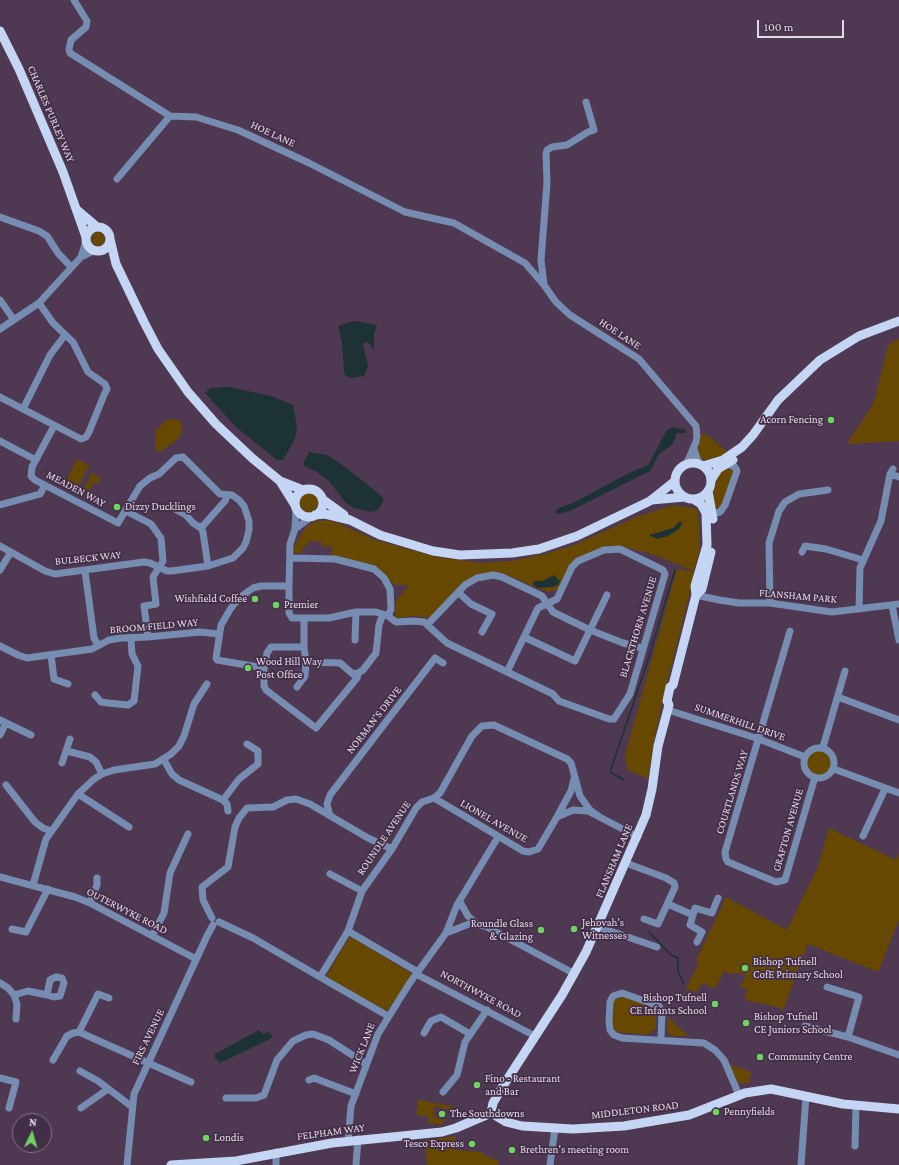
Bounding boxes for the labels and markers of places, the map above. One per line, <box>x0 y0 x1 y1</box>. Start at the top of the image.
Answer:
place label: Acorn Fencing <box>760 413 823 427</box>
marker: Acorn Fencing <box>826 415 836 425</box>
place label: Dizzy Ducklings <box>125 500 196 514</box>
marker: Dizzy Ducklings <box>112 502 122 512</box>
place label: Wishfield Coffee <box>175 592 247 606</box>
marker: Wishfield Coffee <box>250 594 260 604</box>
place label: Premier <box>284 598 318 612</box>
marker: Premier <box>271 600 281 610</box>
place label: Wood Hill Way Post Office <box>256 655 322 681</box>
marker: Wood Hill Way Post Office <box>243 663 253 673</box>
place label: Jehovah’s Witnesses <box>582 916 627 942</box>
place label: Roundle Glass & Glazing <box>471 917 533 943</box>
marker: Jehovah’s Witnesses <box>569 924 579 934</box>
marker: Roundle Glass & Glazing <box>536 925 546 935</box>
place label: Bishop Tufnell CofE Primary School <box>753 955 843 981</box>
marker: Bishop Tufnell CofE Primary School <box>740 963 750 973</box>
place label: Bishop Tufnell CE Infants School <box>630 991 707 1017</box>
marker: Bishop Tufnell CE Infants School <box>710 999 720 1009</box>
place label: Bishop Tufnell CE Juniors School <box>754 1010 831 1036</box>
marker: Bishop Tufnell CE Juniors School <box>741 1018 751 1028</box>
place label: Community Centre <box>768 1050 852 1064</box>
marker: Community Centre <box>755 1052 765 1062</box>
place label: Fino - Restaurant and Bar <box>485 1072 561 1098</box>
marker: Fino - Restaurant and Bar <box>472 1080 482 1090</box>
place label: Pennyfields <box>724 1105 775 1119</box>
place label: The Southdowns <box>450 1107 524 1121</box>
marker: Pennyfields <box>711 1107 721 1117</box>
marker: The Southdowns <box>437 1109 447 1119</box>
place label: Londis <box>214 1131 244 1145</box>
marker: Londis <box>201 1133 211 1143</box>
place label: Tesco Express <box>403 1137 464 1151</box>
marker: Tesco Express <box>467 1139 477 1149</box>
place label: Brethren's meeting room <box>520 1143 629 1157</box>
marker: Brethren's meeting room <box>507 1145 517 1155</box>

